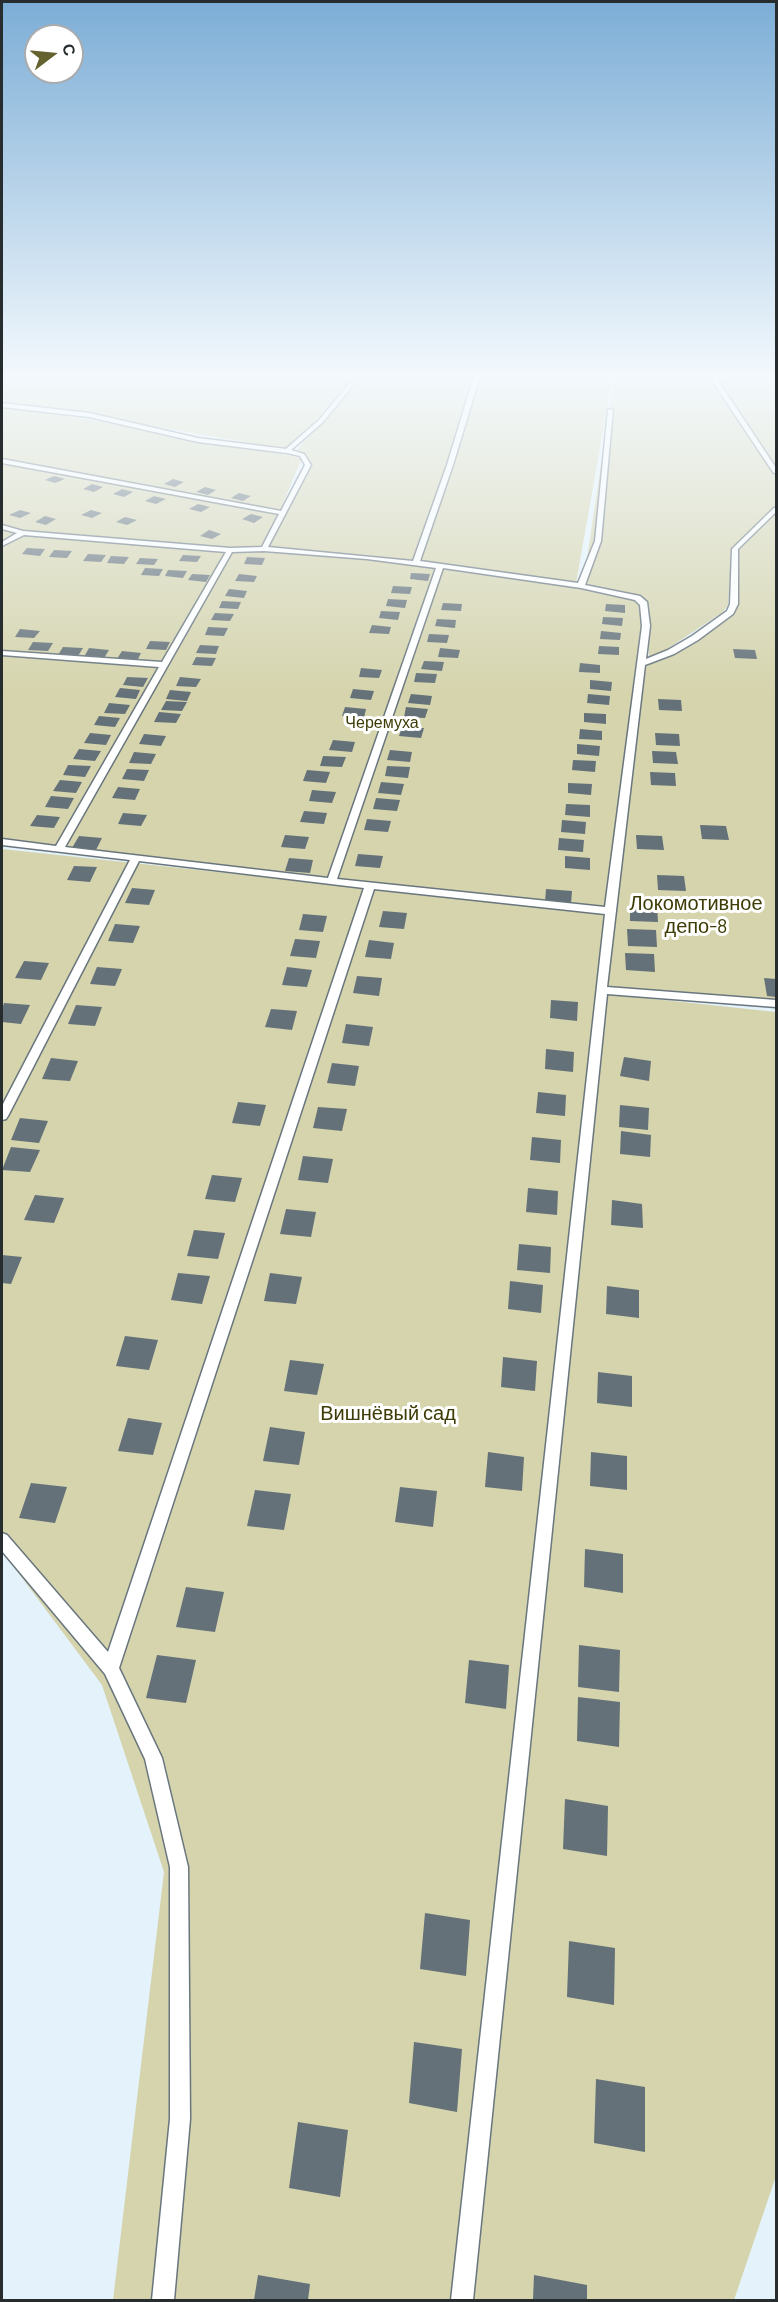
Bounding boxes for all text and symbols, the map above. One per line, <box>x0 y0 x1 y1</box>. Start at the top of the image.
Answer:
north arrow <box>24 24 84 84</box>
text: С <box>59 41 81 58</box>
park label: Черемуха <box>345 713 419 733</box>
park label: Локомотивное депо-8 <box>629 891 763 938</box>
park label: Вишнёвый сад <box>320 1401 456 1425</box>

